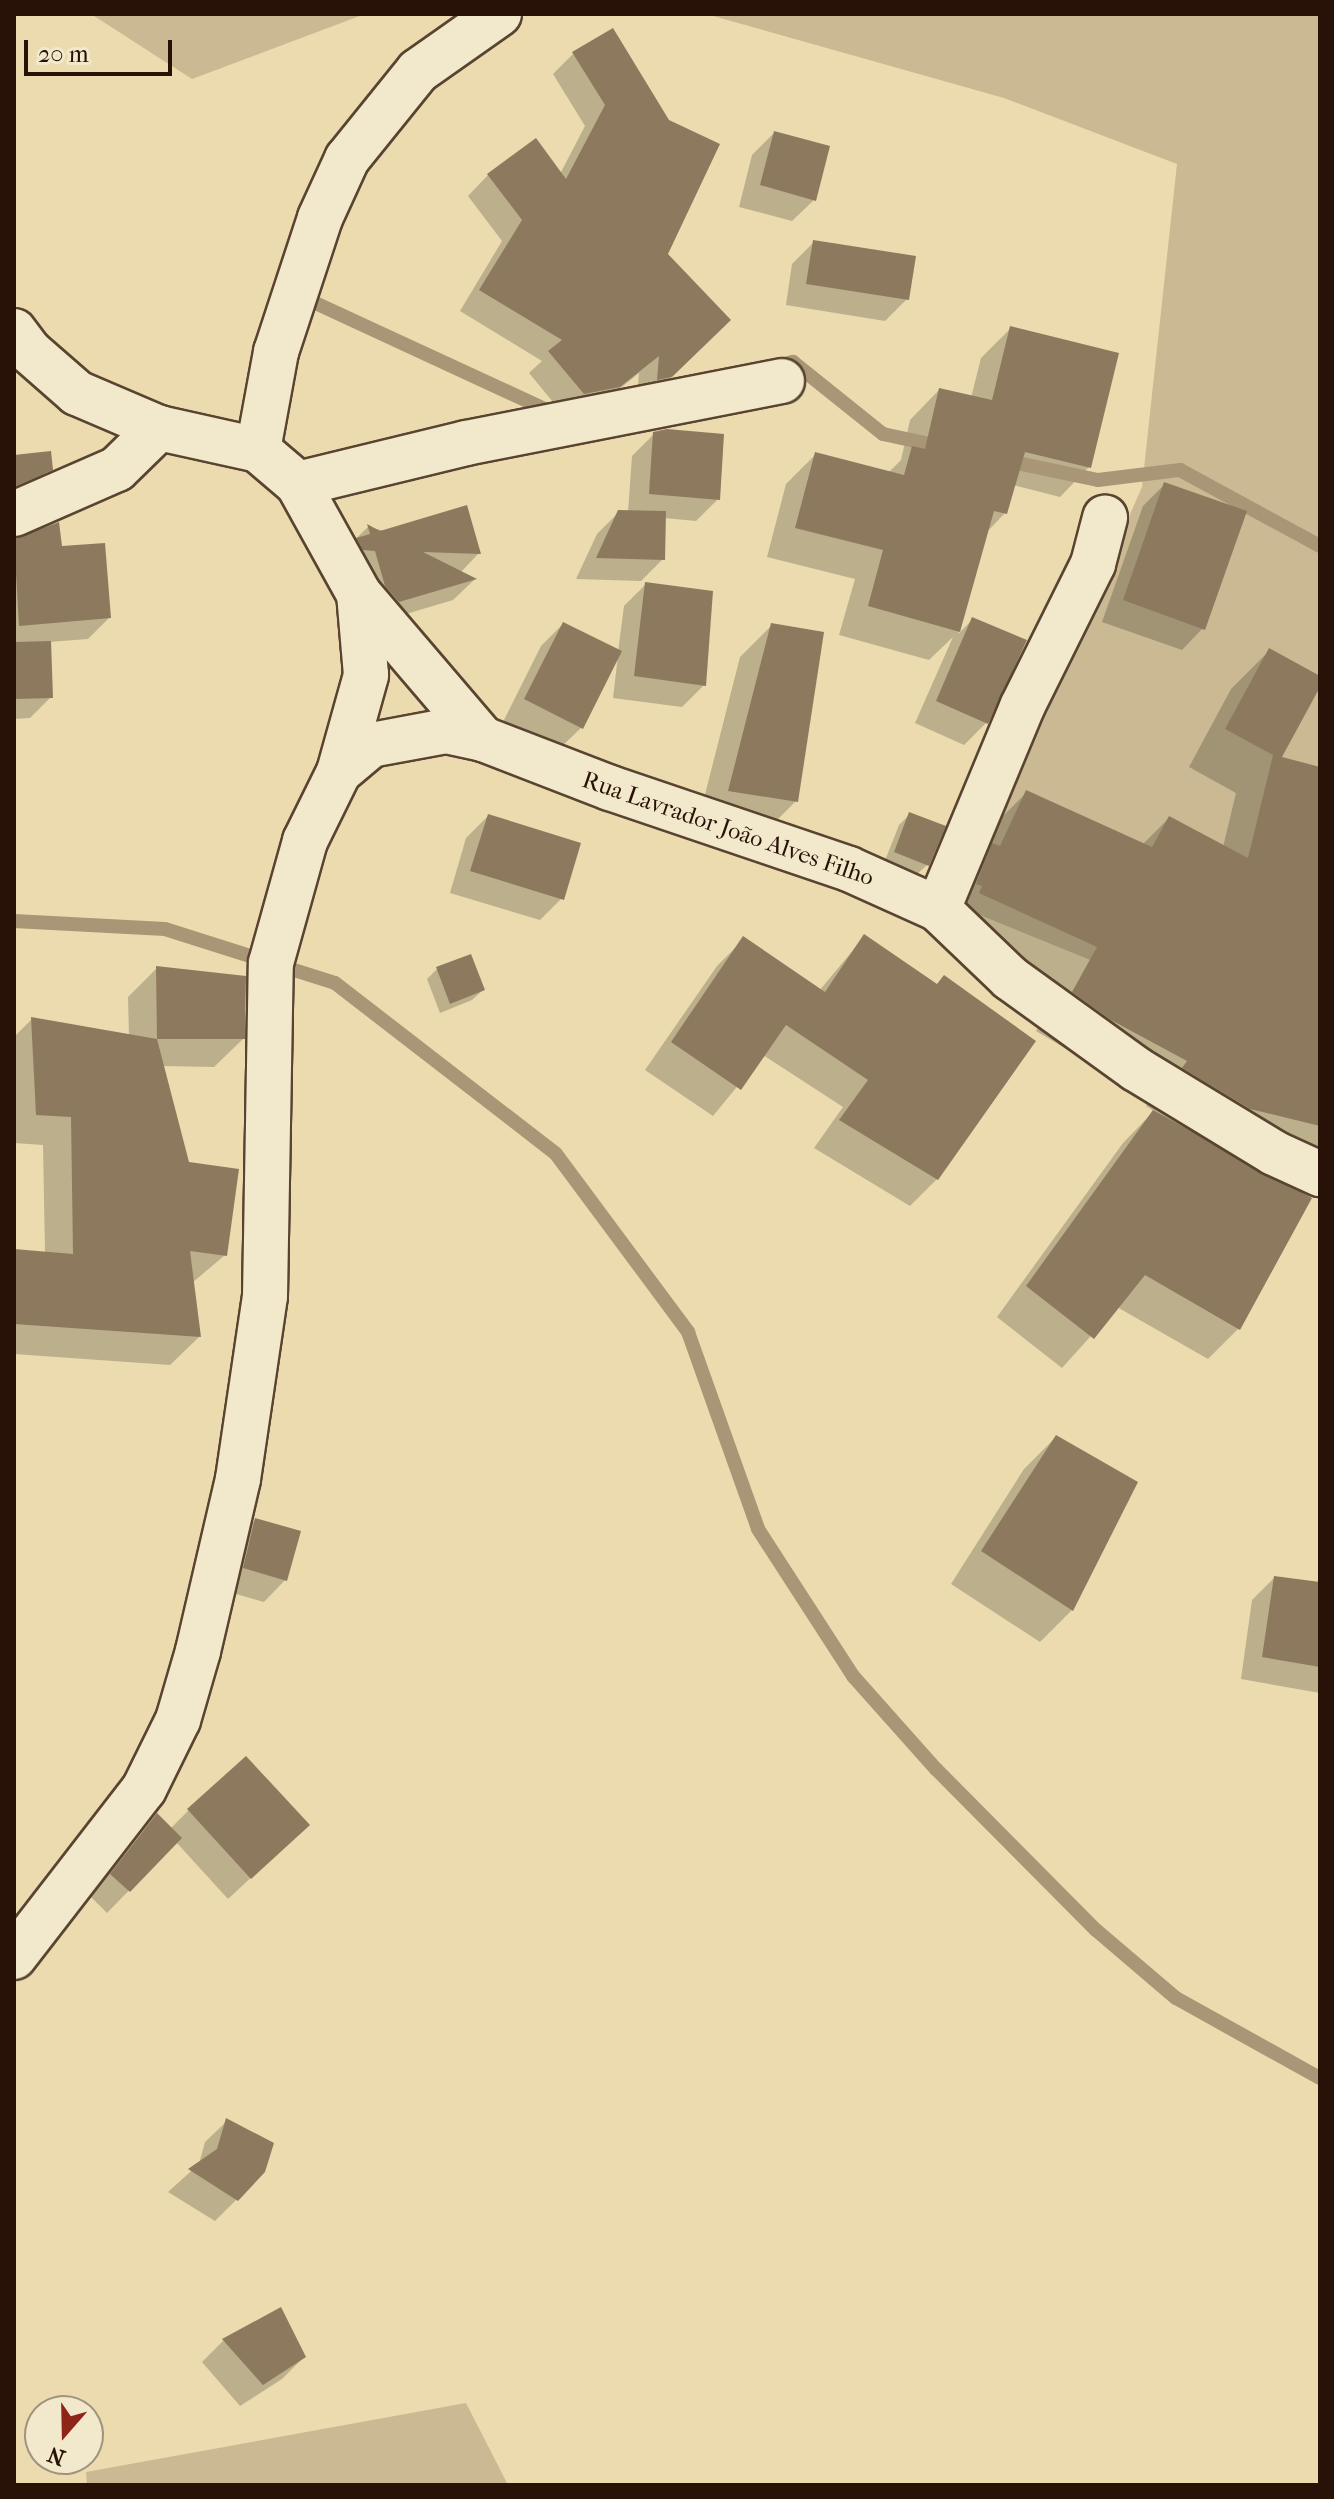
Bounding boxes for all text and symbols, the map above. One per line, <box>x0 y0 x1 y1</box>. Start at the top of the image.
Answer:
scale bar <box>28 24 176 74</box>
text: 20 m <box>38 40 89 68</box>
street label: Rua Lavrador João Alves Filho <box>578 766 878 892</box>
north arrow <box>24 2395 104 2475</box>
text: N <box>44 2441 69 2471</box>

